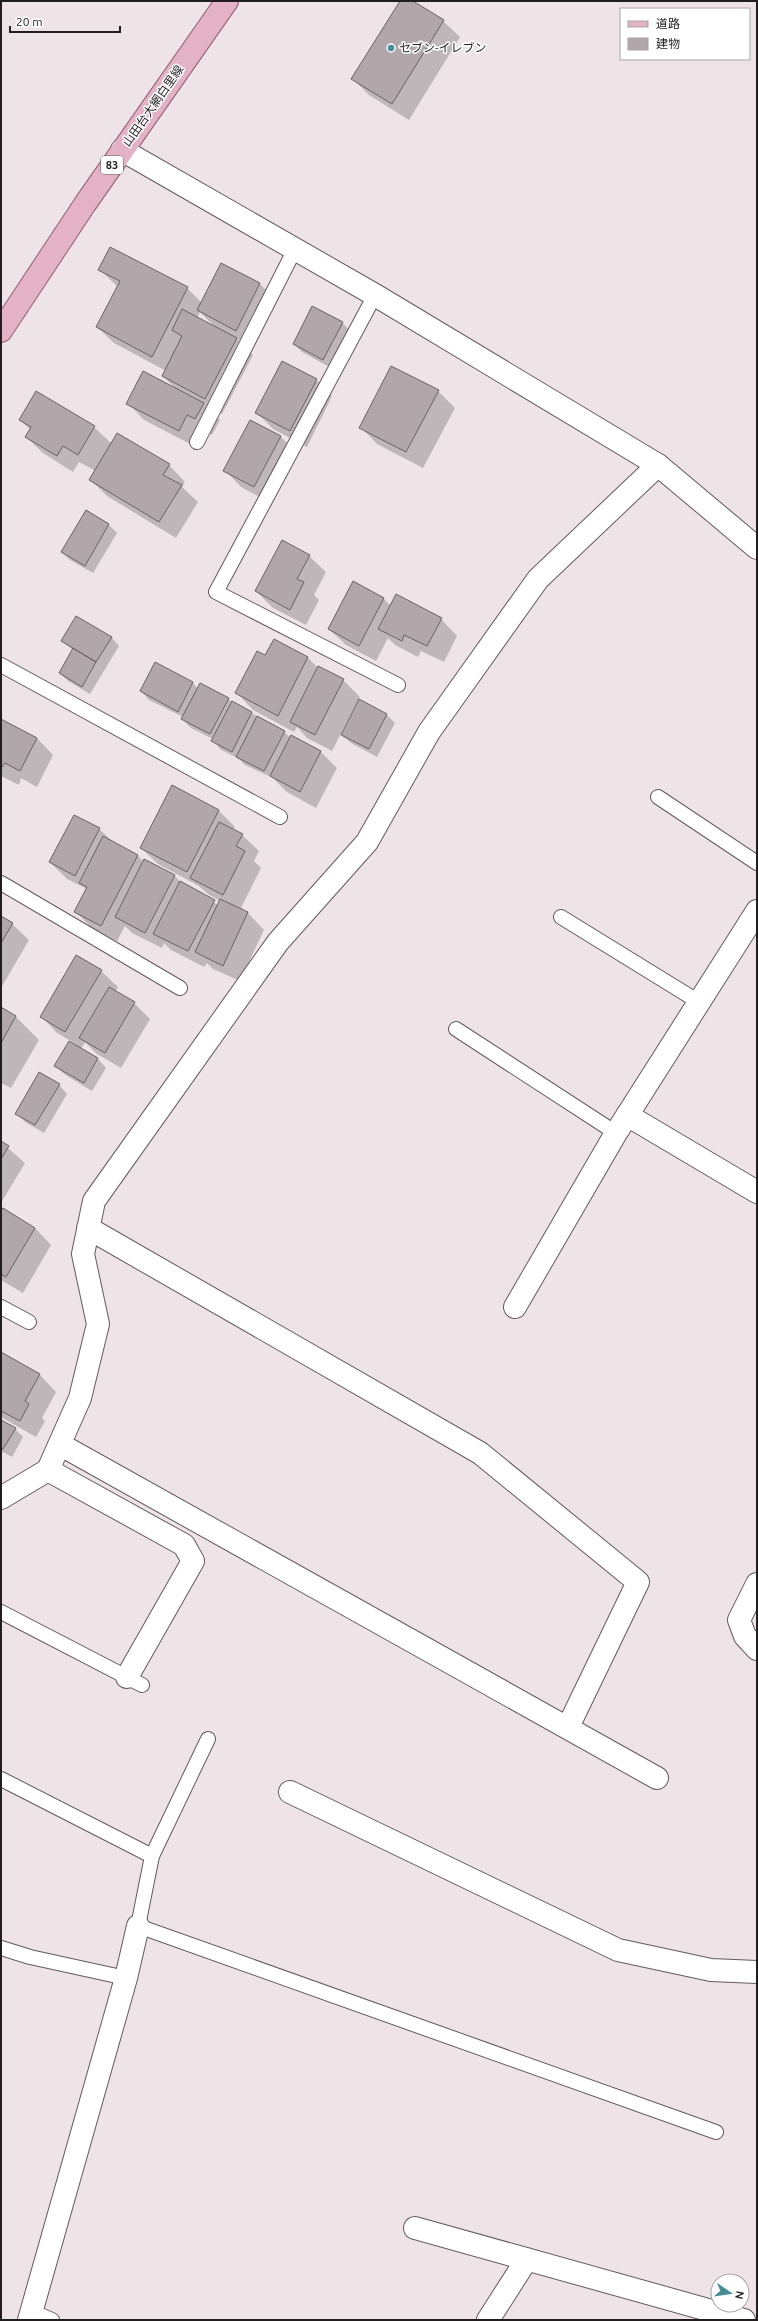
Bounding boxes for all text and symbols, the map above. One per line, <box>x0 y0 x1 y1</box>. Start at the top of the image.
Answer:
scale bar <box>10 8 120 34</box>
legend <box>620 8 750 60</box>
text: 20 m <box>16 15 43 28</box>
text: 道路 <box>656 17 680 30</box>
text: 建物 <box>656 37 680 50</box>
place label: セブン-イレブン <box>399 41 486 54</box>
marker: セブン-イレブン <box>386 43 396 53</box>
street label: 山田台大網白里線 <box>120 63 185 149</box>
road number: 83 <box>101 156 123 174</box>
north arrow <box>710 2273 750 2313</box>
text: N <box>733 2290 747 2301</box>

